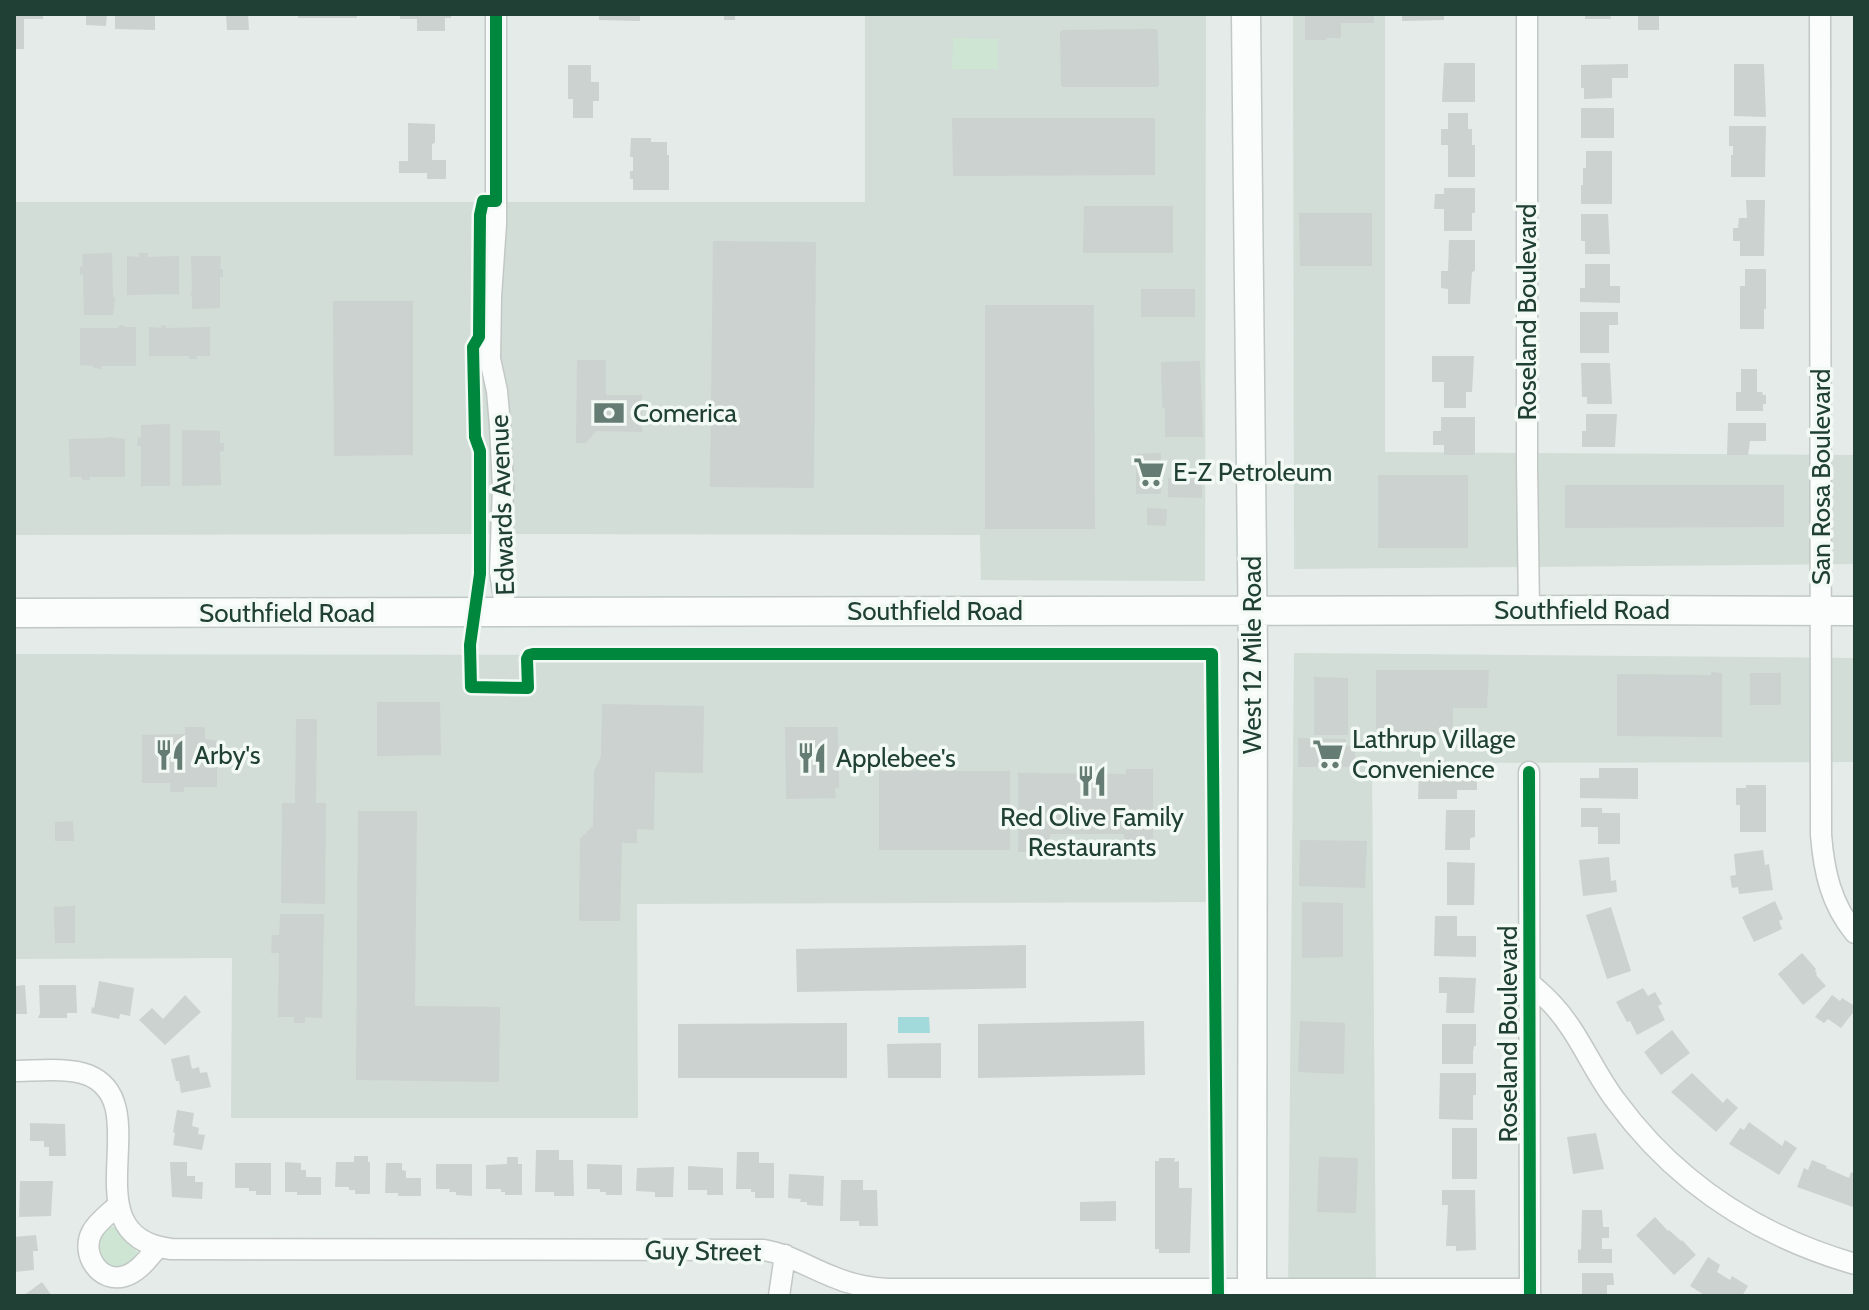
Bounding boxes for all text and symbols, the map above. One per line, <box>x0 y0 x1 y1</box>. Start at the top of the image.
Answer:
street label: Roseland Boulevard <box>1511 203 1543 421</box>
street label: San Rosa Boulevard <box>1805 369 1837 585</box>
bank icon: Comerica <box>592 396 626 430</box>
place label: Comerica <box>633 397 738 429</box>
street label: Edwards Avenue <box>483 414 521 596</box>
supermarket icon: E-Z Petroleum <box>1132 455 1166 489</box>
place label: E-Z Petroleum <box>1173 456 1332 488</box>
street label: West 12 Mile Road <box>1236 556 1268 754</box>
street label: Southfield Road <box>1494 594 1670 626</box>
street label: Southfield Road <box>847 595 1023 627</box>
street label: Southfield Road <box>199 597 375 629</box>
place label: Lathrup Village Convenience <box>1352 723 1516 785</box>
supermarket icon: Lathrup Village Convenience <box>1311 737 1345 771</box>
restaurant icon: Arby's <box>153 738 187 772</box>
place label: Arby's <box>194 739 261 771</box>
restaurant icon: Applebee's <box>795 741 829 775</box>
place label: Applebee's <box>836 742 956 774</box>
restaurant icon: Red Olive Family Restaurants <box>1075 764 1109 798</box>
place label: Red Olive Family Restaurants <box>1000 801 1184 863</box>
street label: Roseland Boulevard <box>1492 925 1524 1143</box>
street label: Guy Street <box>644 1234 762 1268</box>

